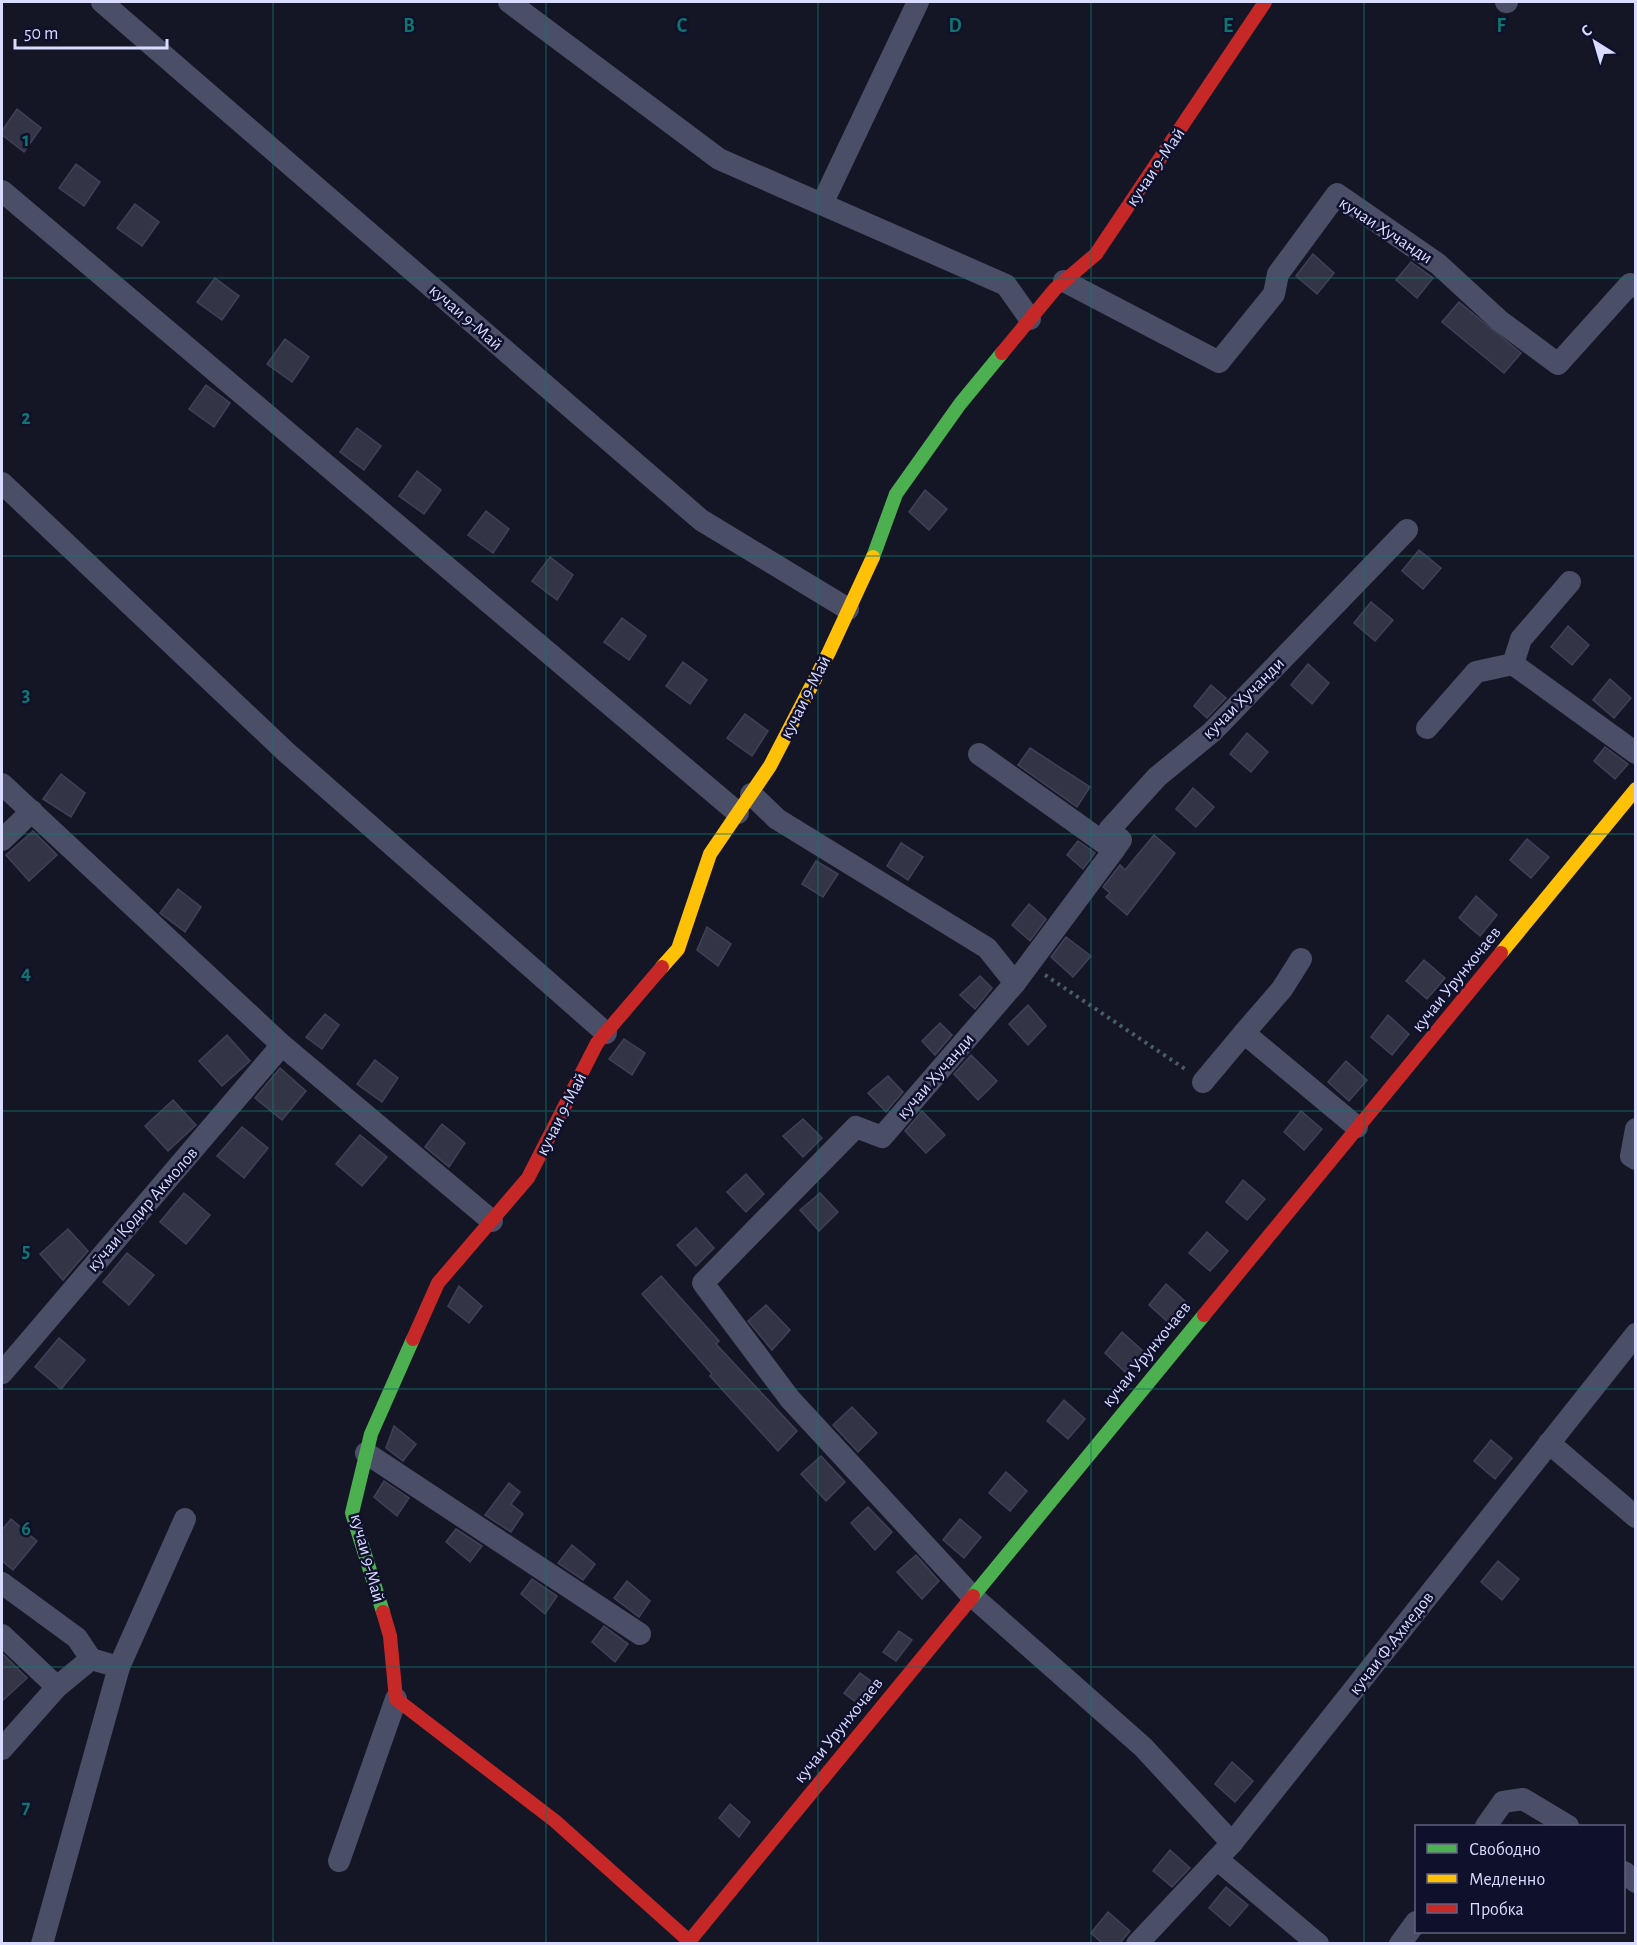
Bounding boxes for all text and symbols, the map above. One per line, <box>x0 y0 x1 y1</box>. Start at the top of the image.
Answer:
scale bar <box>15 12 166 50</box>
north arrow <box>1565 12 1625 72</box>
text: B <box>403 16 415 36</box>
text: C <box>677 16 688 36</box>
text: D <box>948 16 962 36</box>
text: E <box>1223 16 1233 36</box>
text: F <box>1496 16 1506 36</box>
text: С <box>1578 22 1595 40</box>
text: 50 m <box>24 25 58 43</box>
street label: кучаи 9-Май <box>1123 125 1189 210</box>
text: 1 <box>22 130 30 150</box>
street label: кучаи Хучанди <box>1336 194 1435 268</box>
street label: кучаи 9-Май <box>425 281 505 354</box>
text: 2 <box>21 408 31 428</box>
street label: кучаи 9-Май <box>777 653 834 742</box>
street label: кучаи Хучанди <box>1199 654 1288 743</box>
text: 3 <box>22 685 30 705</box>
street label: кучаи Урунхочаев <box>1409 924 1505 1036</box>
text: 4 <box>21 963 31 983</box>
street label: кучаи Хучанди <box>894 1030 978 1123</box>
street label: кучаи 9-Май <box>533 1070 590 1159</box>
street label: кӯчаи Қодир Акмолов <box>84 1144 201 1275</box>
text: 5 <box>22 1241 30 1261</box>
street label: кучаи Урунхочаев <box>1099 1299 1195 1411</box>
street label: кучаи 9-Май <box>347 1512 387 1604</box>
text: 6 <box>21 1519 31 1539</box>
street label: кучаи Ф.Ахмедов <box>1346 1589 1438 1699</box>
street label: кучаи Урунхочаев <box>791 1675 887 1787</box>
text: 7 <box>22 1797 31 1817</box>
legend <box>1415 1825 1625 1933</box>
text: Свободно <box>1469 1840 1541 1859</box>
text: Медленно <box>1469 1871 1545 1889</box>
text: Пробка <box>1469 1900 1524 1919</box>

